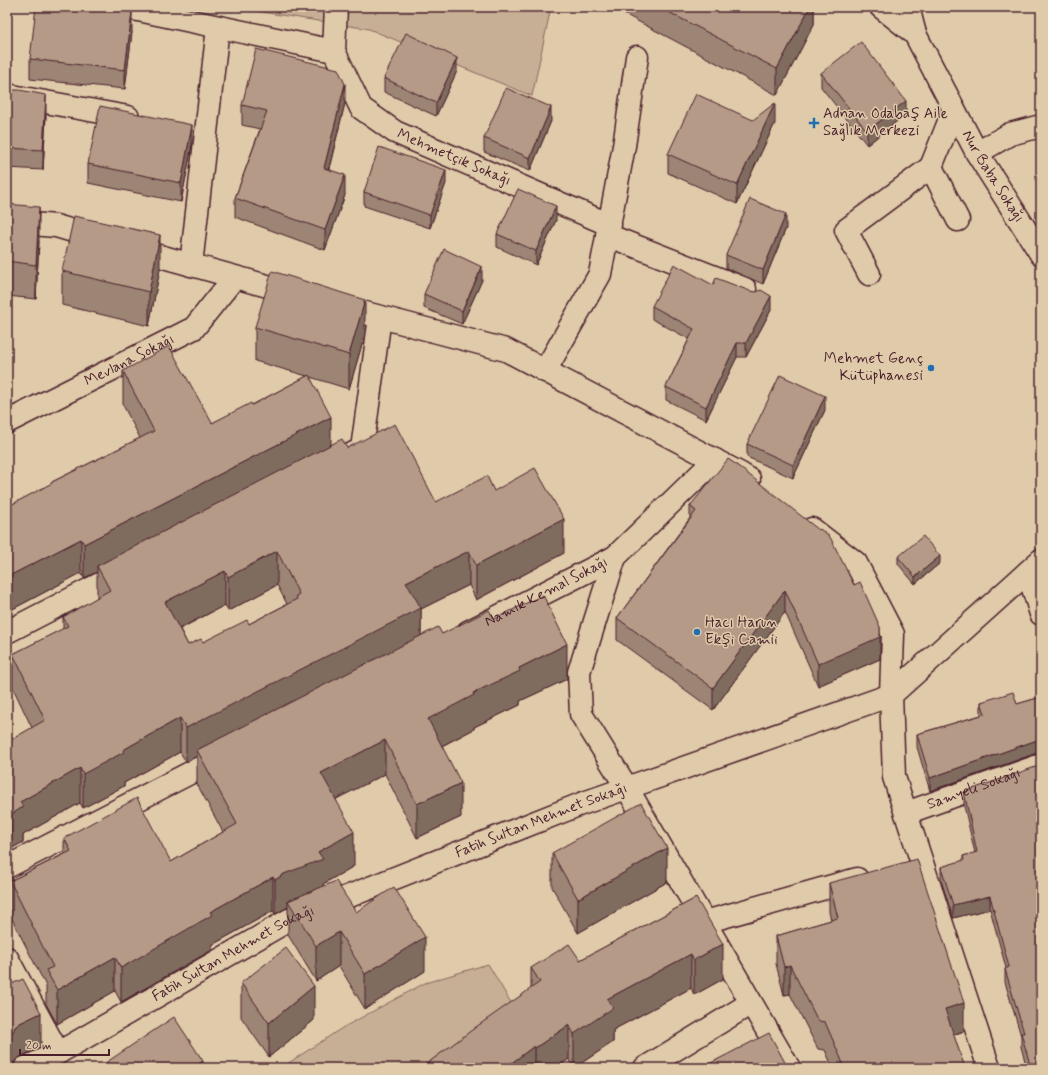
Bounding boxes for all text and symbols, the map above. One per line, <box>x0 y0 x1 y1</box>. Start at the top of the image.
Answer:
place label: Adnan Odabaş Aile Sağlık Merkezi <box>823 104 948 141</box>
marker: Adnan Odabaş Aile Sağlık Merkezi <box>808 117 820 129</box>
street label: Mehmetçik Sokağı <box>394 124 514 191</box>
street label: Nur Baba Sokağı <box>957 127 1029 227</box>
street label: Mevlana Sokağı <box>81 329 178 391</box>
place label: Mehmet Genç Kütüphanesi <box>824 349 923 386</box>
marker: Mehmet Genç Kütüphanesi <box>926 363 936 373</box>
street label: Namık Kemal Sokağı <box>481 552 612 632</box>
place label: Hacı Harun Ekşi Camii <box>705 613 779 650</box>
marker: Hacı Harun Ekşi Camii <box>692 627 702 637</box>
street label: Samyeli Sokağı <box>924 763 1023 815</box>
street label: Fatih Sultan Mehmet Sokağı <box>452 778 630 863</box>
street label: Fatih Sultan Mehmet Sokağı <box>149 901 318 1007</box>
scale bar <box>20 1031 109 1057</box>
text: 20 m <box>26 1038 52 1054</box>

